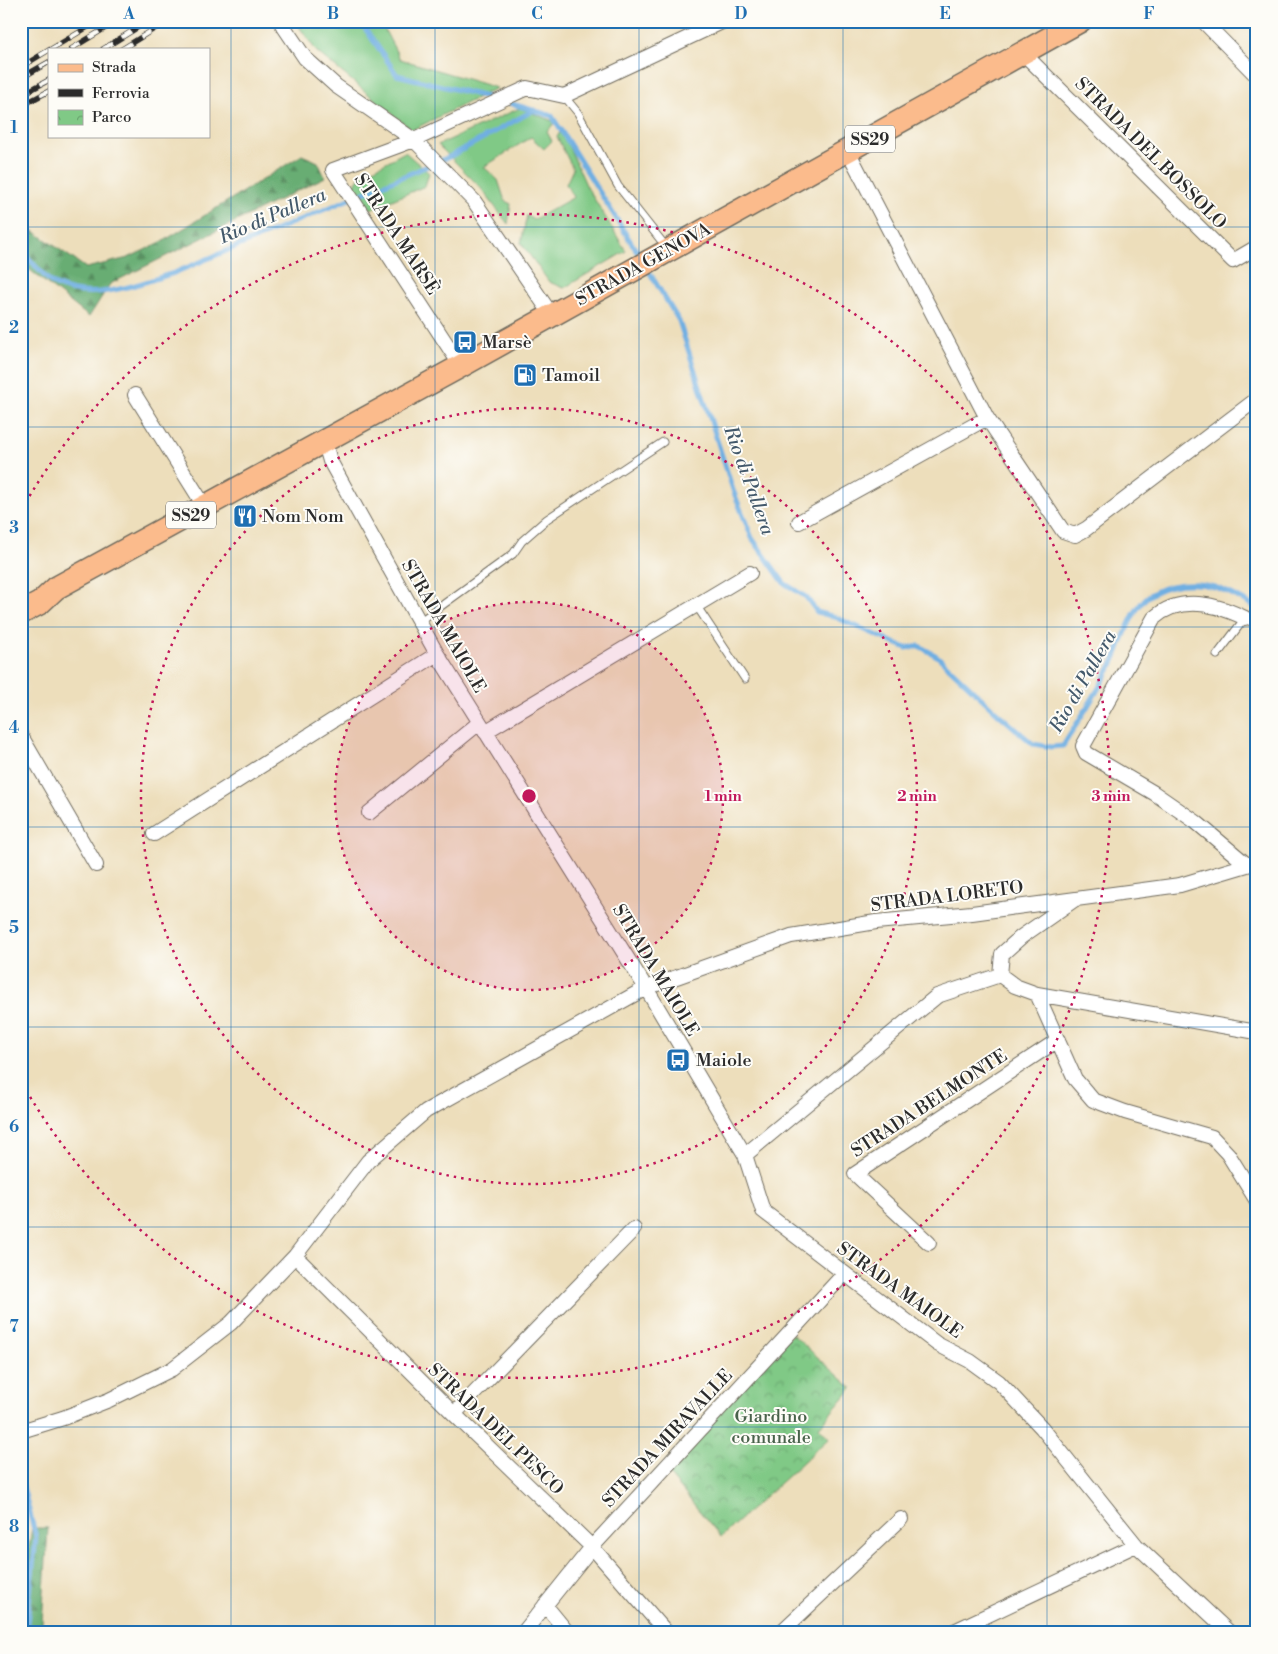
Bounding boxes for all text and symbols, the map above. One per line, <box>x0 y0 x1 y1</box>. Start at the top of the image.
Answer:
text: A <box>122 4 135 24</box>
text: B <box>327 4 339 24</box>
text: C <box>531 4 543 24</box>
text: D <box>735 4 748 24</box>
text: E <box>939 4 951 24</box>
text: F <box>1143 4 1155 24</box>
legend <box>48 48 210 138</box>
text: Strada <box>92 58 136 77</box>
street label: STRADA DEL BOSSOLO <box>1070 72 1232 234</box>
text: Ferrovia <box>92 84 150 103</box>
text: Parco <box>92 108 131 127</box>
text: 1 <box>10 118 18 138</box>
road number: SS29 <box>845 126 895 152</box>
street label: STRADA MARSÈ <box>349 169 444 299</box>
water label: Rio di Pallera <box>214 182 330 250</box>
street label: STRADA GENOVA <box>572 217 716 311</box>
text: 2 <box>9 318 19 338</box>
bus stop icon: Marsè <box>452 329 478 355</box>
place label: Marsè <box>482 331 532 354</box>
fuel station icon: Tamoil <box>512 362 538 388</box>
place label: Tamoil <box>542 364 601 387</box>
water label: Rio di Pallera <box>718 422 780 539</box>
road number: SS29 <box>166 502 216 528</box>
restaurant icon: Nom Nom <box>232 503 258 529</box>
place label: Nom Nom <box>262 505 344 528</box>
text: 3 <box>9 518 19 538</box>
street label: STRADA MAIOLE <box>396 556 491 697</box>
water label: Rio di Pallera <box>1043 626 1122 738</box>
text: 4 <box>9 718 20 738</box>
centre of rings <box>520 787 538 805</box>
text: 1 min <box>704 787 742 806</box>
text: 2 min <box>897 787 937 806</box>
text: 3 min <box>1091 787 1131 806</box>
street label: STRADA LORETO <box>869 876 1025 917</box>
street label: STRADA MAIOLE <box>607 900 704 1040</box>
text: 5 <box>9 918 19 938</box>
street label: STRADA BELMONTE <box>847 1044 1012 1163</box>
bus stop icon: Maiole <box>665 1047 691 1073</box>
place label: Maiole <box>696 1049 752 1072</box>
text: 6 <box>9 1117 19 1137</box>
street label: STRADA MAIOLE <box>832 1237 967 1344</box>
text: 7 <box>9 1317 19 1337</box>
street label: STRADA DEL PESCO <box>423 1359 568 1500</box>
street label: STRADA MIRAVALLE <box>597 1364 738 1512</box>
park label: Giardino comunale <box>731 1405 811 1449</box>
text: 8 <box>9 1517 19 1537</box>

